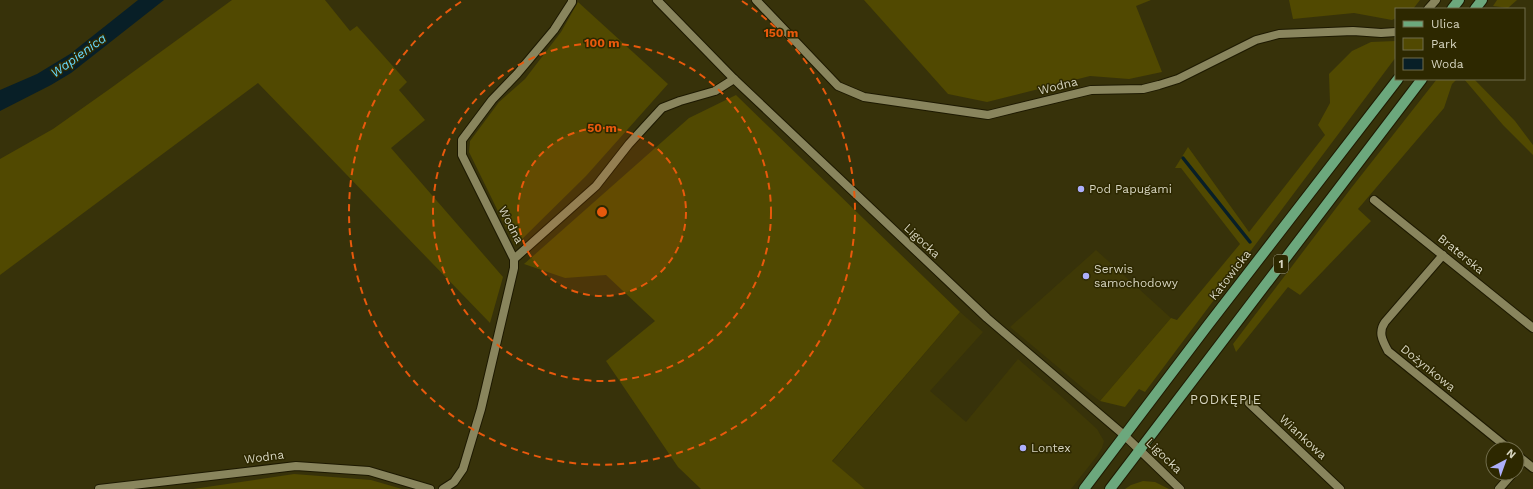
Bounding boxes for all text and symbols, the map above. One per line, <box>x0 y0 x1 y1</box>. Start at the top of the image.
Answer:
legend <box>1395 8 1525 80</box>
text: Ulica <box>1431 17 1460 31</box>
text: 150 m <box>764 26 798 40</box>
water label: Wapienica <box>48 30 109 80</box>
text: 100 m <box>584 36 620 50</box>
text: Park <box>1431 37 1457 51</box>
text: Woda <box>1431 57 1464 71</box>
street label: Wodna <box>1037 74 1079 98</box>
text: 50 m <box>587 121 617 135</box>
place label: Pod Papugami <box>1089 182 1172 196</box>
marker: Pod Papugami <box>1076 184 1086 194</box>
street label: Wodna <box>496 204 526 246</box>
centre of rings <box>595 205 609 219</box>
street label: Ligocka <box>901 221 943 261</box>
street label: Braterska <box>1435 231 1487 277</box>
street label: Katowicka <box>1206 247 1254 303</box>
road number: 1 <box>1274 255 1288 273</box>
place label: Serwis samochodowy <box>1094 262 1179 290</box>
marker: Serwis samochodowy <box>1081 271 1091 281</box>
street label: Dożynkowa <box>1398 342 1458 394</box>
district label: PODKĘPIE <box>1190 392 1262 407</box>
street label: Wiankowa <box>1277 412 1330 462</box>
street label: Ligocka <box>1143 436 1185 477</box>
place label: Lontex <box>1031 441 1071 455</box>
north arrow <box>1485 441 1525 481</box>
marker: Lontex <box>1018 443 1028 453</box>
text: N <box>1504 446 1519 461</box>
street label: Wodna <box>243 448 285 466</box>

